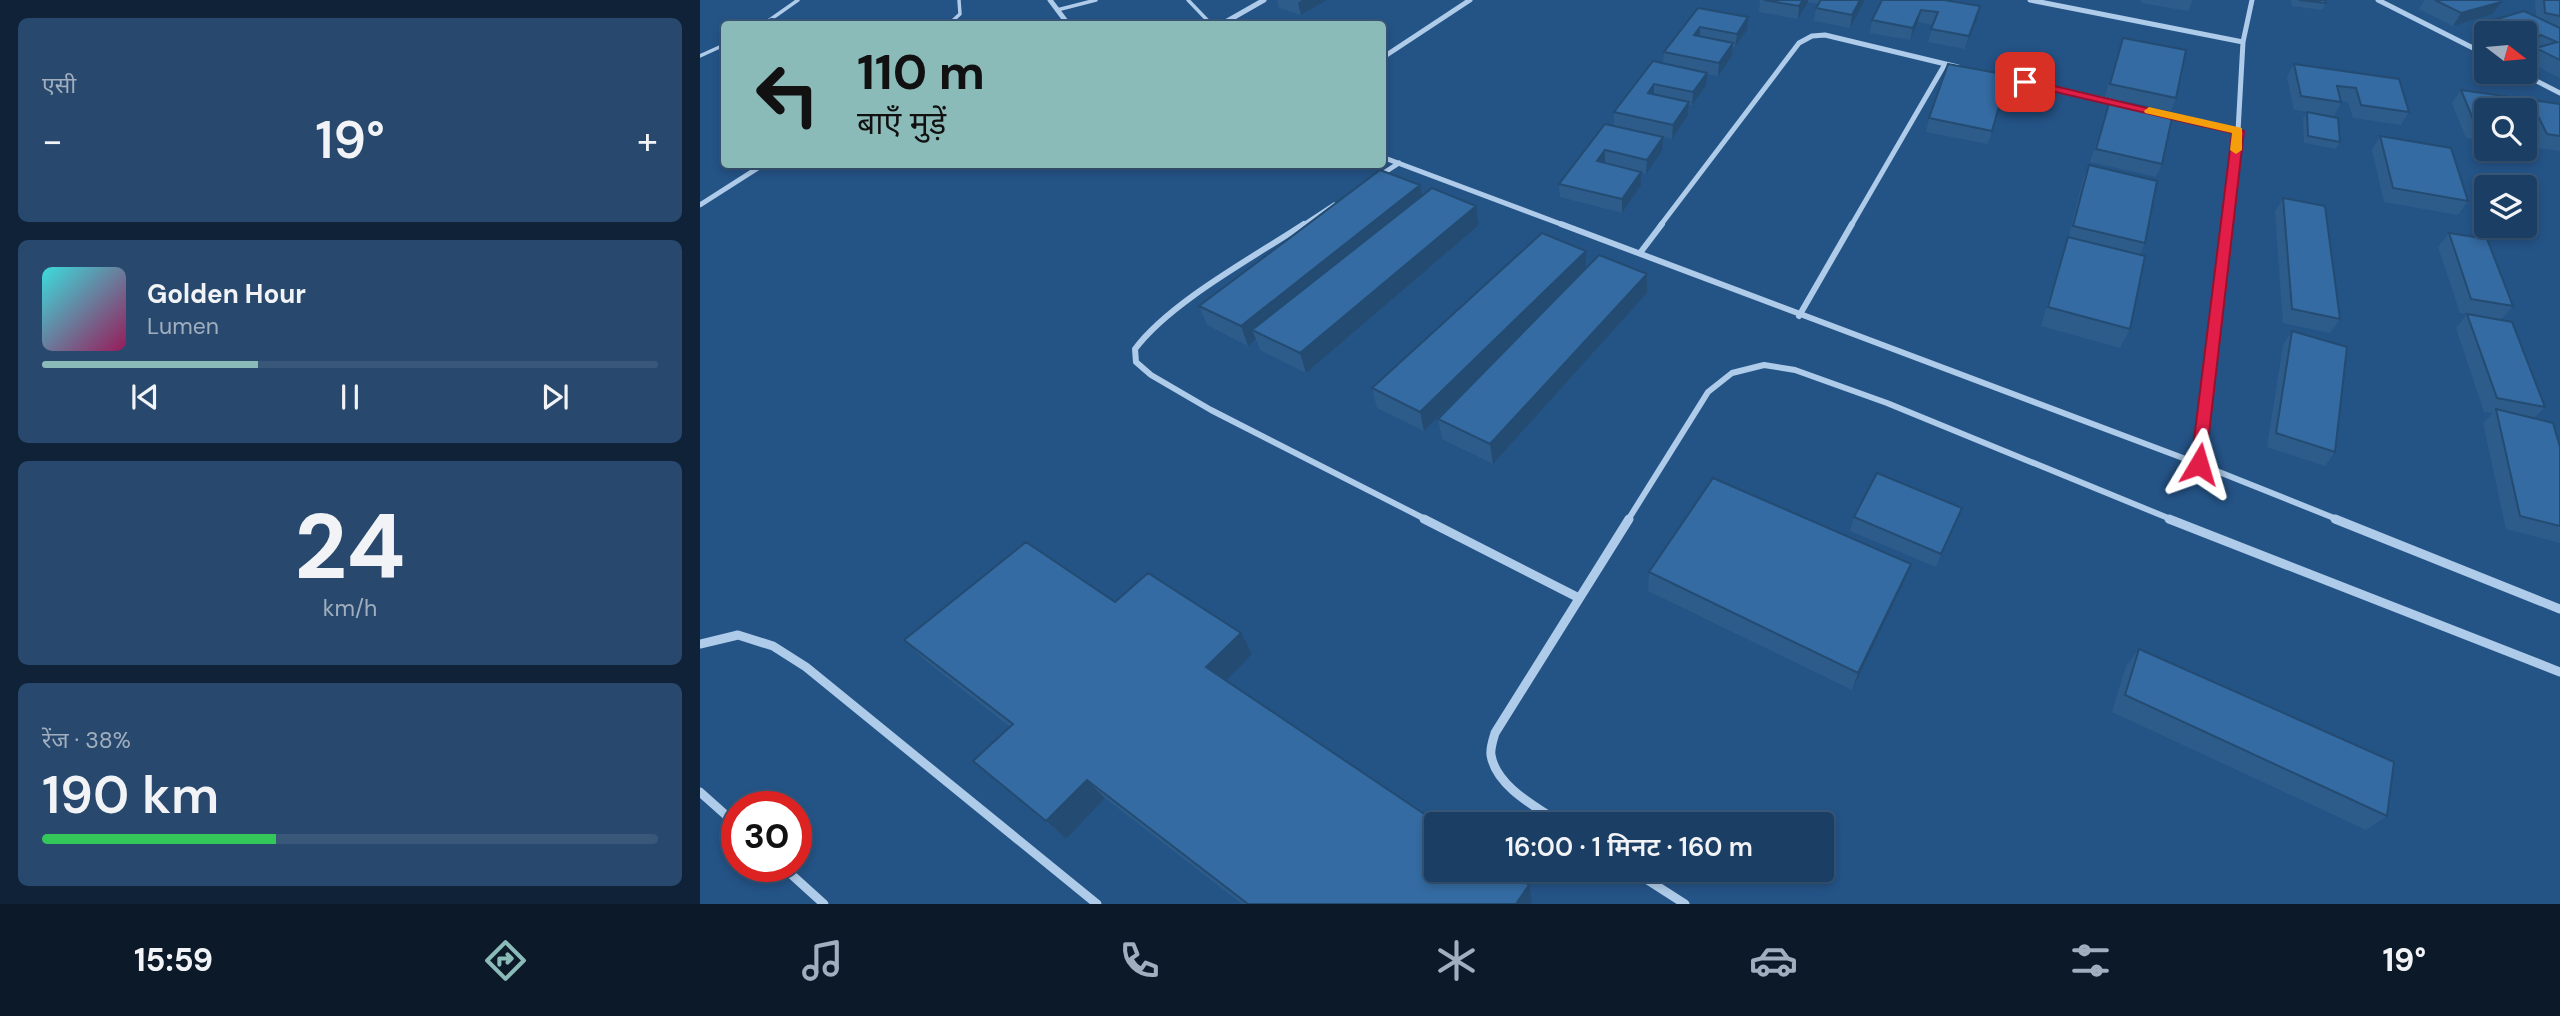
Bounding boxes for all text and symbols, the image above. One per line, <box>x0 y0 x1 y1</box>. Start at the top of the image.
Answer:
north arrow <box>2474 21 2538 84</box>
map controls <box>2474 21 2537 238</box>
text: 110 m <box>857 40 985 104</box>
icon: left <box>742 49 833 140</box>
pin <box>1995 52 2055 112</box>
icon: arrive <box>2006 63 2044 101</box>
text: एसी <box>42 70 76 100</box>
button: search <box>2474 98 2537 161</box>
text: बाएँ मुड़ें <box>857 102 946 144</box>
text: 19° <box>315 106 385 174</box>
text: − <box>42 116 63 166</box>
text: + <box>637 116 658 166</box>
button: layers <box>2474 175 2537 238</box>
text: Golden Hour <box>147 277 306 311</box>
text: Lumen <box>147 311 219 341</box>
icon: previous <box>126 378 164 416</box>
icon: pause <box>331 378 369 416</box>
icon: next <box>536 378 574 416</box>
position arrow <box>2162 427 2236 501</box>
text: 24 <box>294 488 406 606</box>
text: km/h <box>323 593 377 623</box>
text: रेंज · 38% <box>42 725 131 755</box>
text: 190 km <box>42 761 219 829</box>
speed limit sign: 30 <box>721 791 812 882</box>
text: 16:00 · 1 मिनट · 160 m <box>1505 830 1753 864</box>
icon: directions <box>481 936 530 985</box>
icon: music <box>798 936 847 985</box>
icon: phone <box>1115 936 1164 985</box>
icon: climate <box>1432 936 1481 985</box>
icon: car <box>1749 936 1798 985</box>
icon: filters <box>2066 936 2115 985</box>
text: 15:59 <box>134 939 213 981</box>
text: 19° <box>2382 939 2426 981</box>

